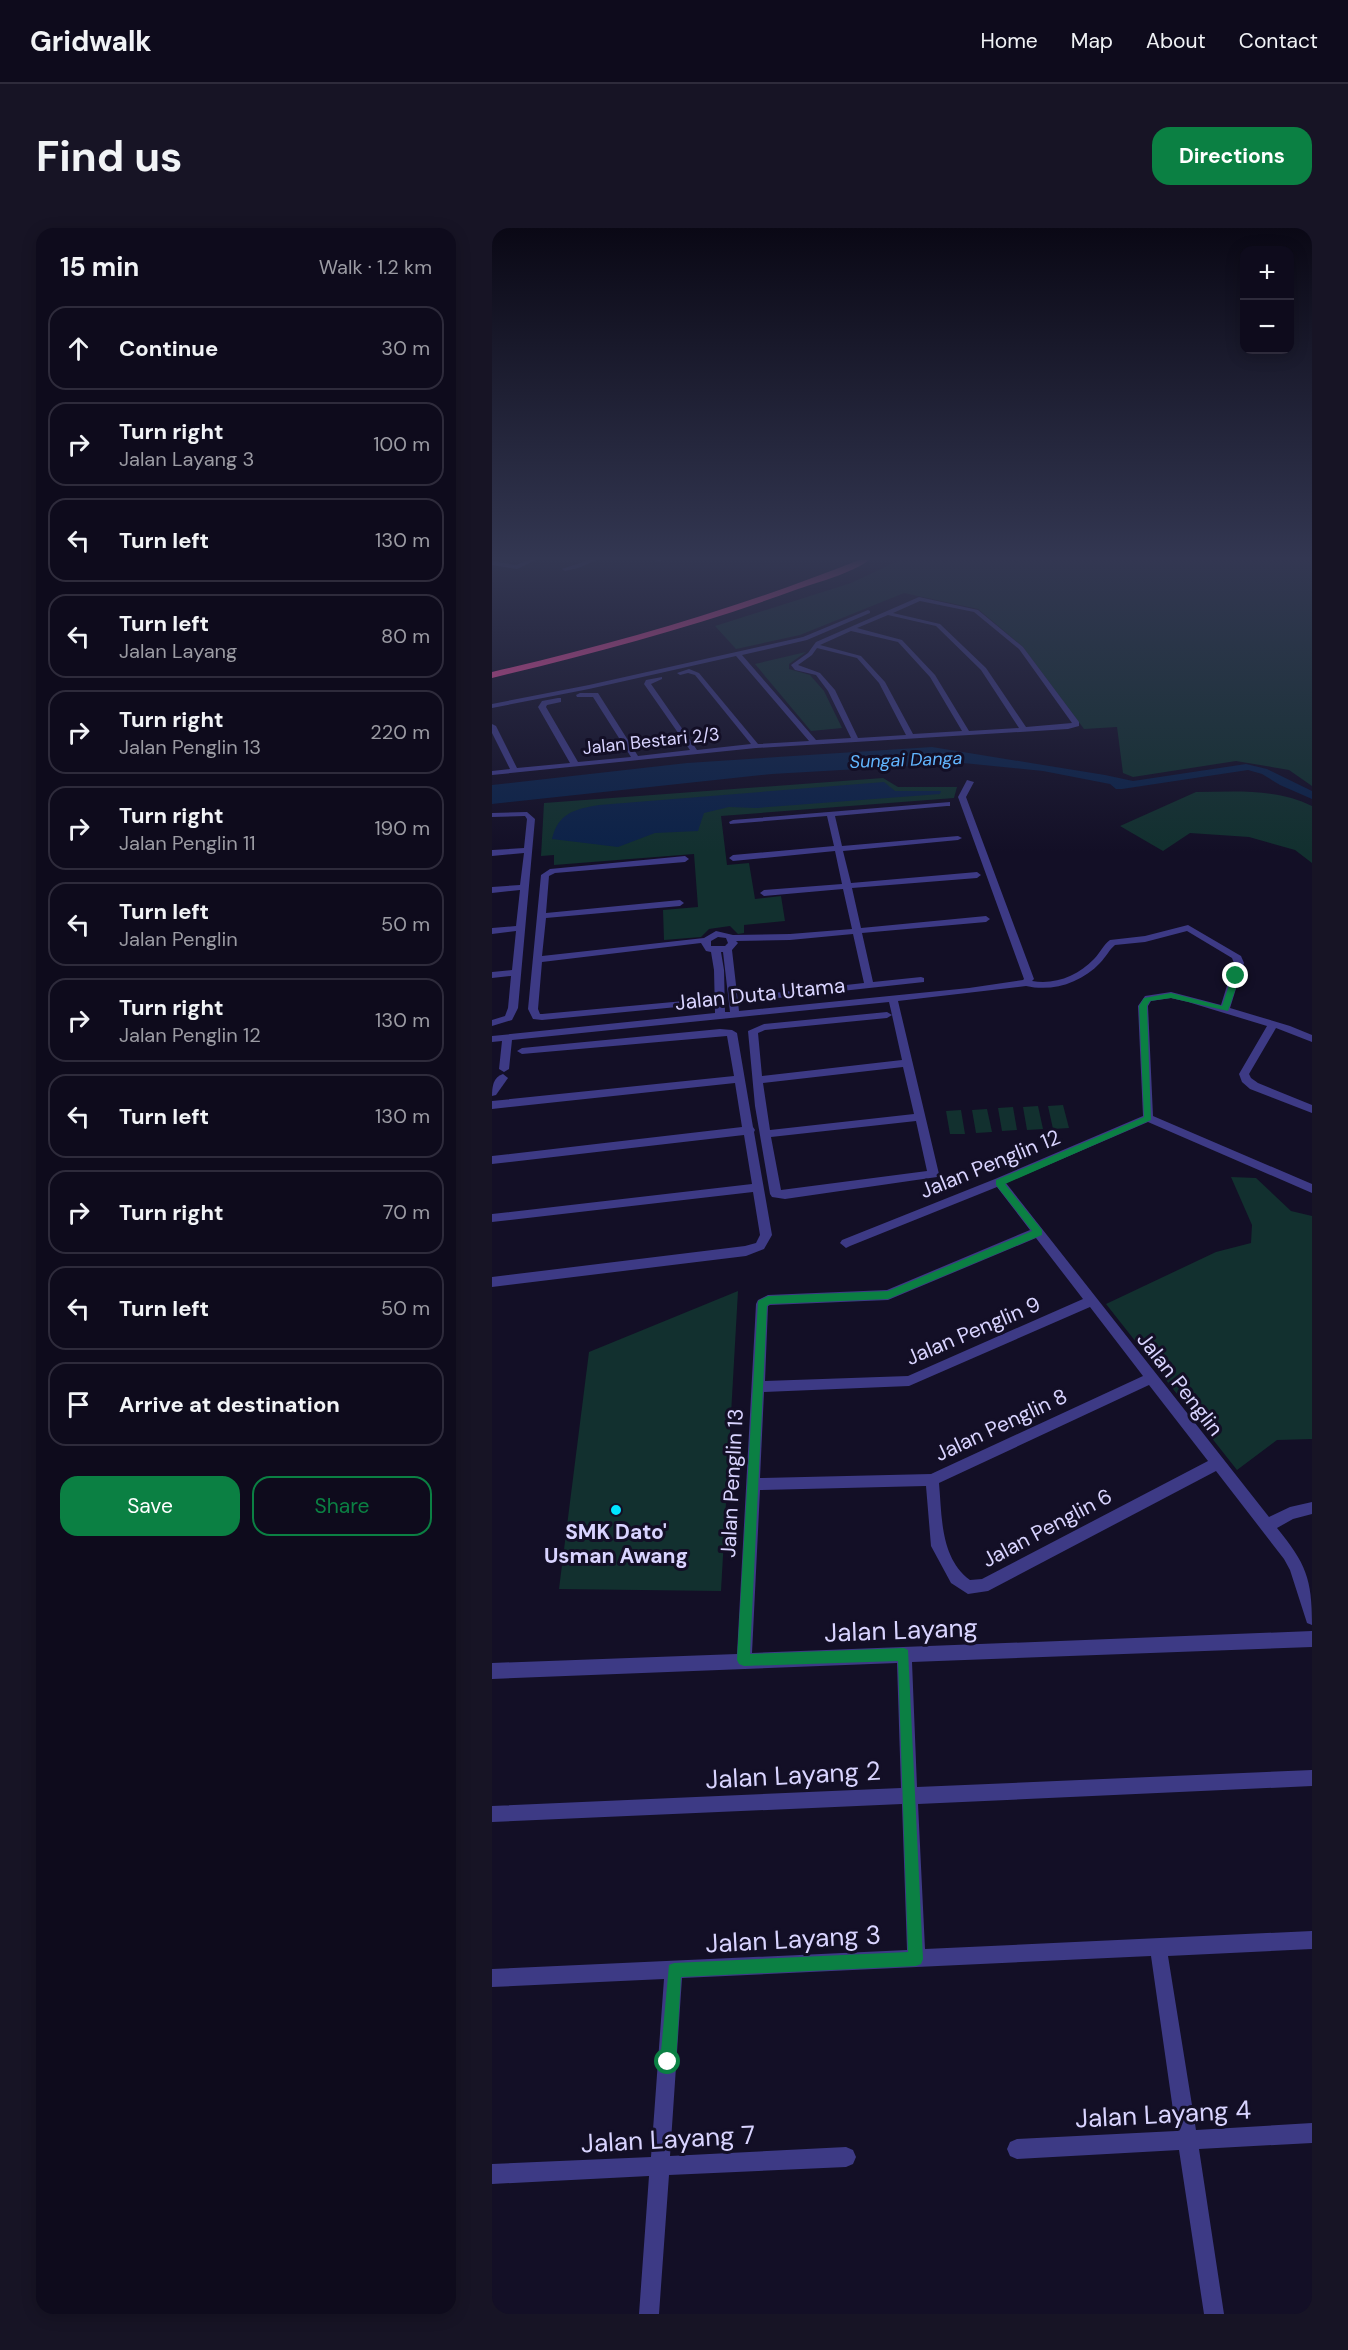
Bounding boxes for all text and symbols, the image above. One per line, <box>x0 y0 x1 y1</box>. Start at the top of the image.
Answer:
text: Gridwalk <box>30 23 152 60</box>
text: Home <box>980 27 1038 55</box>
text: Map <box>1071 27 1113 55</box>
text: About <box>1146 27 1206 55</box>
text: Contact <box>1239 27 1318 55</box>
button: Directions <box>1152 127 1312 185</box>
text: Find us <box>36 129 182 184</box>
map controls <box>1240 246 1294 354</box>
button: + <box>1240 246 1294 300</box>
text: 15 min <box>60 250 139 284</box>
text: Walk · 1.2 km <box>319 254 432 280</box>
button: − <box>1240 300 1294 354</box>
icon: ahead <box>62 332 95 365</box>
text: Continue <box>119 334 218 363</box>
text: 30 m <box>381 335 430 361</box>
text: Turn right <box>119 417 224 446</box>
icon: right <box>62 428 95 461</box>
text: 100 m <box>373 431 430 457</box>
text: Jalan Layang 3 <box>119 446 254 472</box>
icon: left <box>62 524 95 557</box>
text: Turn left <box>119 526 209 555</box>
text: 130 m <box>375 527 430 553</box>
text: Turn left <box>119 609 209 638</box>
icon: left <box>62 620 95 653</box>
text: 80 m <box>381 623 430 649</box>
text: Jalan Layang <box>119 638 237 664</box>
text: Turn right <box>119 705 224 734</box>
icon: right <box>62 716 95 749</box>
text: 220 m <box>370 719 430 745</box>
street label: Jalan Bestari 2/3 <box>581 722 721 760</box>
text: Jalan Penglin 13 <box>119 734 261 760</box>
water label: Sungai Danga <box>849 746 963 774</box>
text: Turn right <box>119 801 224 830</box>
icon: right <box>62 812 95 845</box>
text: 190 m <box>374 815 430 841</box>
text: Jalan Penglin 11 <box>119 830 256 856</box>
text: Turn left <box>119 897 209 926</box>
icon: left <box>62 908 95 941</box>
text: 50 m <box>381 911 430 937</box>
text: Jalan Penglin <box>119 926 238 952</box>
route end <box>1222 962 1248 988</box>
street label: Jalan Duta Utama <box>674 971 846 1017</box>
text: Turn right <box>119 993 224 1022</box>
icon: right <box>62 1004 95 1037</box>
text: 130 m <box>375 1007 430 1033</box>
text: Jalan Penglin 12 <box>119 1022 261 1048</box>
icon: left <box>62 1100 95 1133</box>
text: Turn left <box>119 1102 209 1131</box>
text: 130 m <box>375 1103 430 1129</box>
street label: Jalan Penglin 12 <box>916 1123 1064 1205</box>
icon: right <box>62 1196 95 1229</box>
text: Turn right <box>119 1198 224 1227</box>
text: 70 m <box>383 1199 430 1225</box>
street label: Jalan Penglin 9 <box>901 1290 1045 1372</box>
icon: left <box>62 1292 95 1325</box>
text: Turn left <box>119 1294 209 1323</box>
text: 50 m <box>381 1295 430 1321</box>
street label: Jalan Penglin <box>1131 1326 1229 1442</box>
street label: Jalan Penglin 8 <box>930 1382 1072 1468</box>
icon: arrive <box>62 1388 95 1421</box>
text: Arrive at destination <box>119 1390 340 1419</box>
street label: Jalan Penglin 13 <box>714 1408 750 1558</box>
button: Save <box>60 1476 240 1536</box>
button: Share <box>252 1476 432 1536</box>
street label: Jalan Penglin 6 <box>977 1482 1117 1574</box>
marker: SMK Dato' Usman Awang <box>609 1503 623 1517</box>
place label: SMK Dato' Usman Awang <box>544 1518 688 1570</box>
street label: Jalan Layang <box>824 1610 978 1650</box>
street label: Jalan Layang 2 <box>704 1753 882 1797</box>
street label: Jalan Layang 3 <box>704 1917 882 1961</box>
route start <box>654 2048 680 2074</box>
street label: Jalan Layang 4 <box>1074 2092 1252 2136</box>
street label: Jalan Layang 7 <box>580 2117 756 2161</box>

